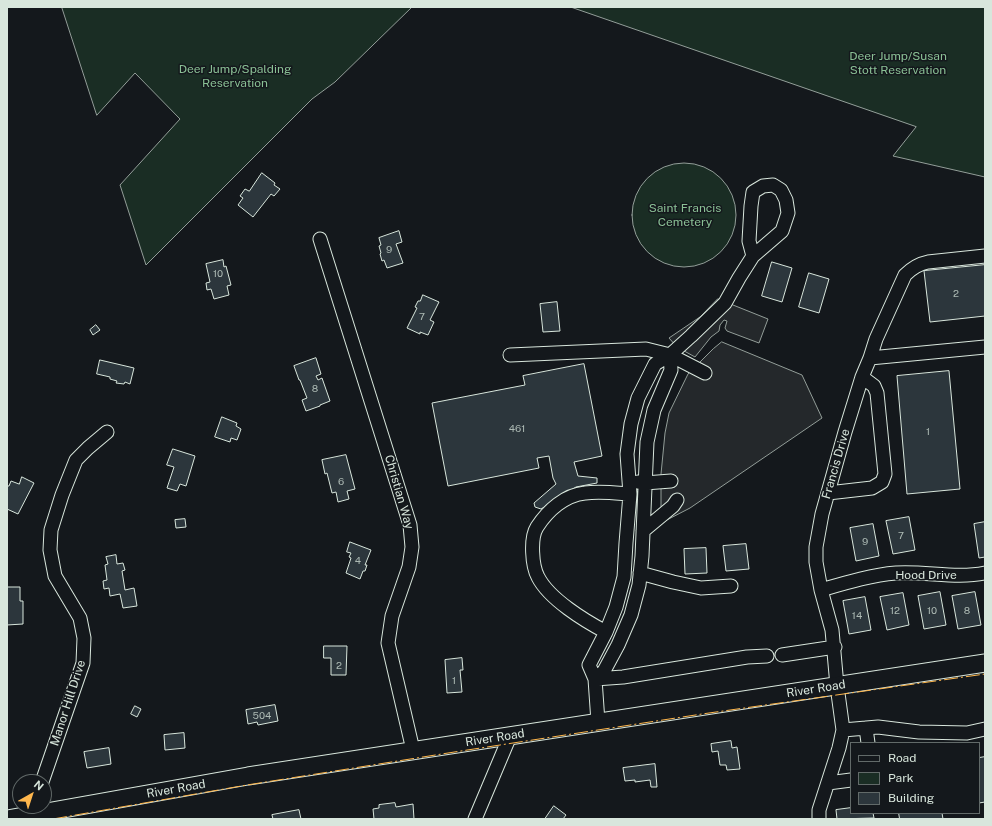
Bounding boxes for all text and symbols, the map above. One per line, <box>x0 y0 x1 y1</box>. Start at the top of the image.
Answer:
park label: Deer Jump/Susan Stott Reservation <box>849 49 947 77</box>
park label: Deer Jump/Spalding Reservation <box>179 62 291 90</box>
park label: Saint Francis Cemetery <box>649 201 721 229</box>
house number: 9 <box>386 244 392 256</box>
house number: 10 <box>213 268 223 280</box>
house number: 2 <box>953 288 959 300</box>
house number: 7 <box>419 311 425 323</box>
house number: 8 <box>312 383 318 395</box>
house number: 461 <box>509 423 525 435</box>
house number: 1 <box>926 426 930 438</box>
street label: Francis Drive <box>819 427 853 501</box>
street label: Christian Way <box>382 453 416 531</box>
house number: 6 <box>338 476 344 488</box>
house number: 7 <box>898 530 904 542</box>
house number: 9 <box>862 536 868 548</box>
house number: 4 <box>355 555 361 567</box>
street label: Hood Drive <box>895 568 957 582</box>
house number: 12 <box>890 605 900 617</box>
house number: 10 <box>927 605 937 617</box>
house number: 8 <box>964 605 970 617</box>
house number: 14 <box>852 610 862 622</box>
street label: Manor Hill Drive <box>47 658 89 748</box>
house number: 2 <box>336 660 342 672</box>
house number: 1 <box>452 675 456 687</box>
street label: River Road <box>785 677 847 701</box>
house number: 504 <box>253 710 271 722</box>
street label: River Road <box>464 726 526 750</box>
legend <box>850 742 980 814</box>
text: Road <box>888 751 916 765</box>
text: Park <box>888 771 914 785</box>
north arrow <box>12 774 52 814</box>
street label: River Road <box>145 777 207 801</box>
text: N <box>32 778 46 793</box>
text: Building <box>888 791 934 805</box>

